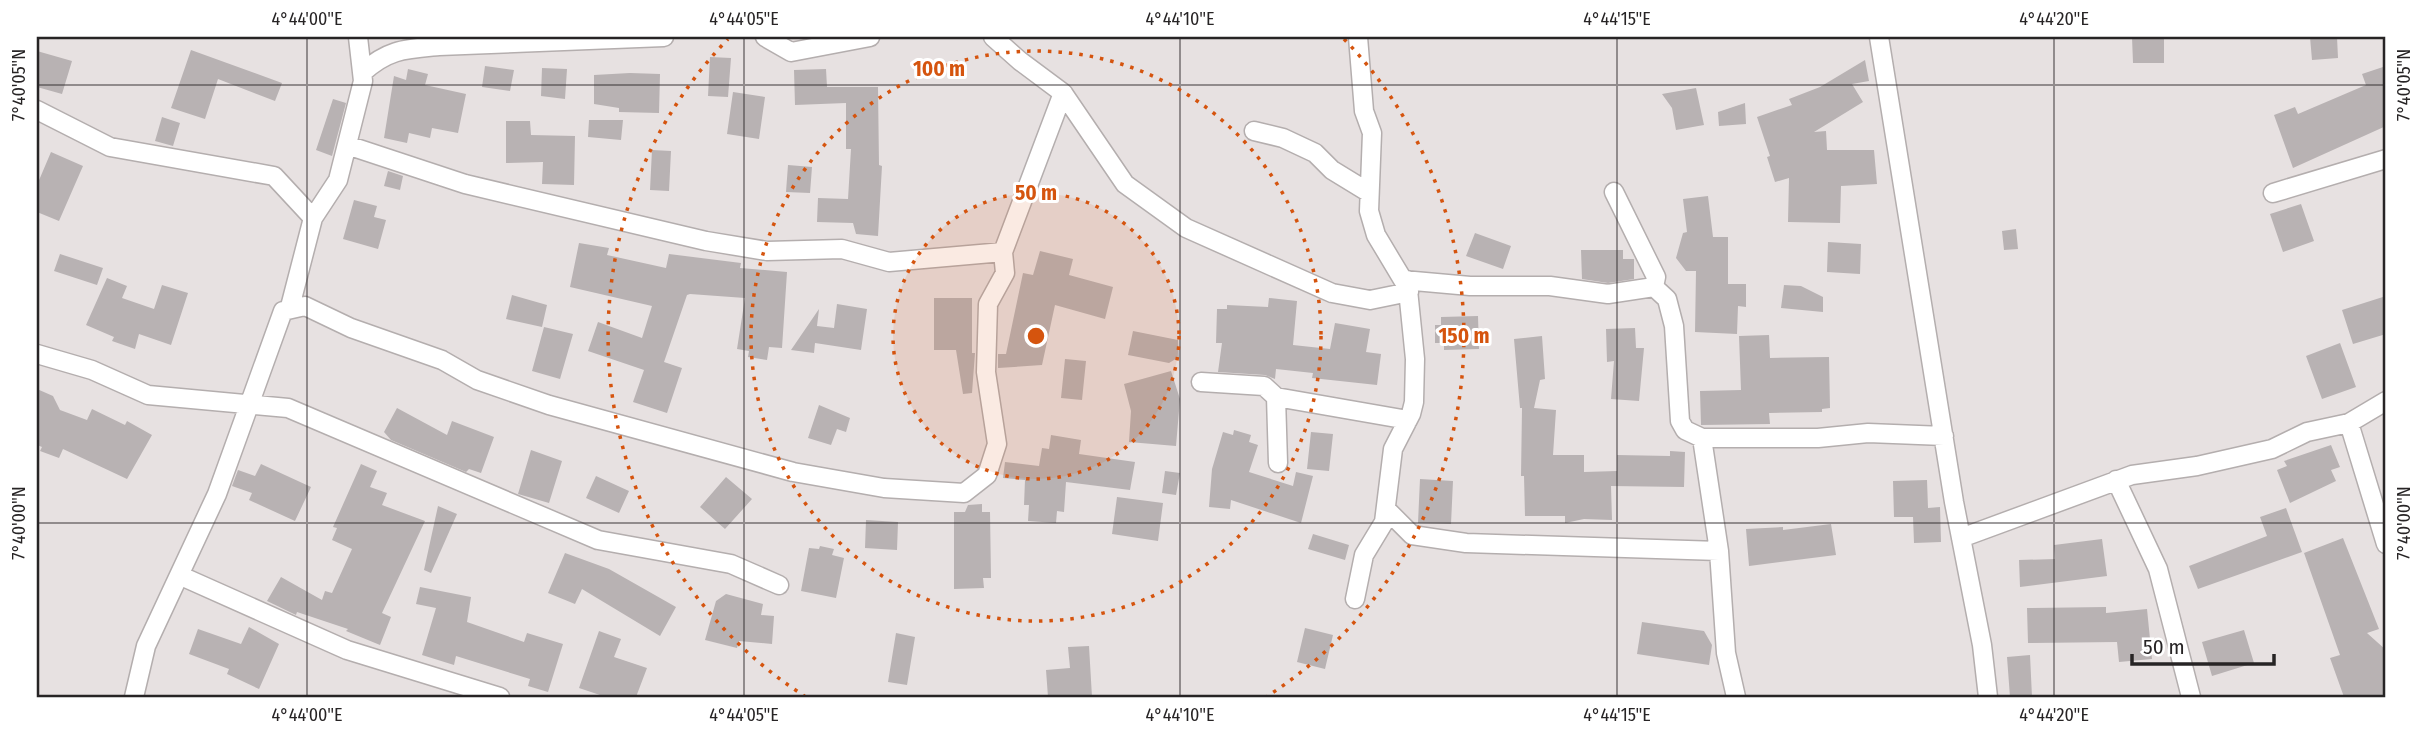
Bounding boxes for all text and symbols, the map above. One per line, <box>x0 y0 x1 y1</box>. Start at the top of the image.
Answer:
text: 4°44'00"E <box>272 8 342 30</box>
text: 4°44'05"E <box>709 8 779 30</box>
text: 4°44'10"E <box>1146 8 1214 30</box>
text: 4°44'15"E <box>1583 8 1651 30</box>
text: 4°44'20"E <box>2019 8 2089 30</box>
text: 7°40'05"N <box>8 49 30 121</box>
text: 7°40'05"N <box>2393 49 2415 121</box>
text: 100 m <box>913 56 965 82</box>
text: 50 m <box>1015 180 1057 206</box>
text: 150 m <box>1438 323 1490 349</box>
centre of rings <box>1024 324 1048 348</box>
text: 7°40'00"N <box>8 486 30 560</box>
text: 7°40'00"N <box>2393 486 2415 560</box>
scale bar <box>2132 622 2274 666</box>
text: 50 m <box>2143 634 2185 660</box>
text: 4°44'00"E <box>272 704 342 726</box>
text: 4°44'05"E <box>709 704 779 726</box>
text: 4°44'10"E <box>1146 704 1214 726</box>
text: 4°44'15"E <box>1583 704 1651 726</box>
text: 4°44'20"E <box>2019 704 2089 726</box>

